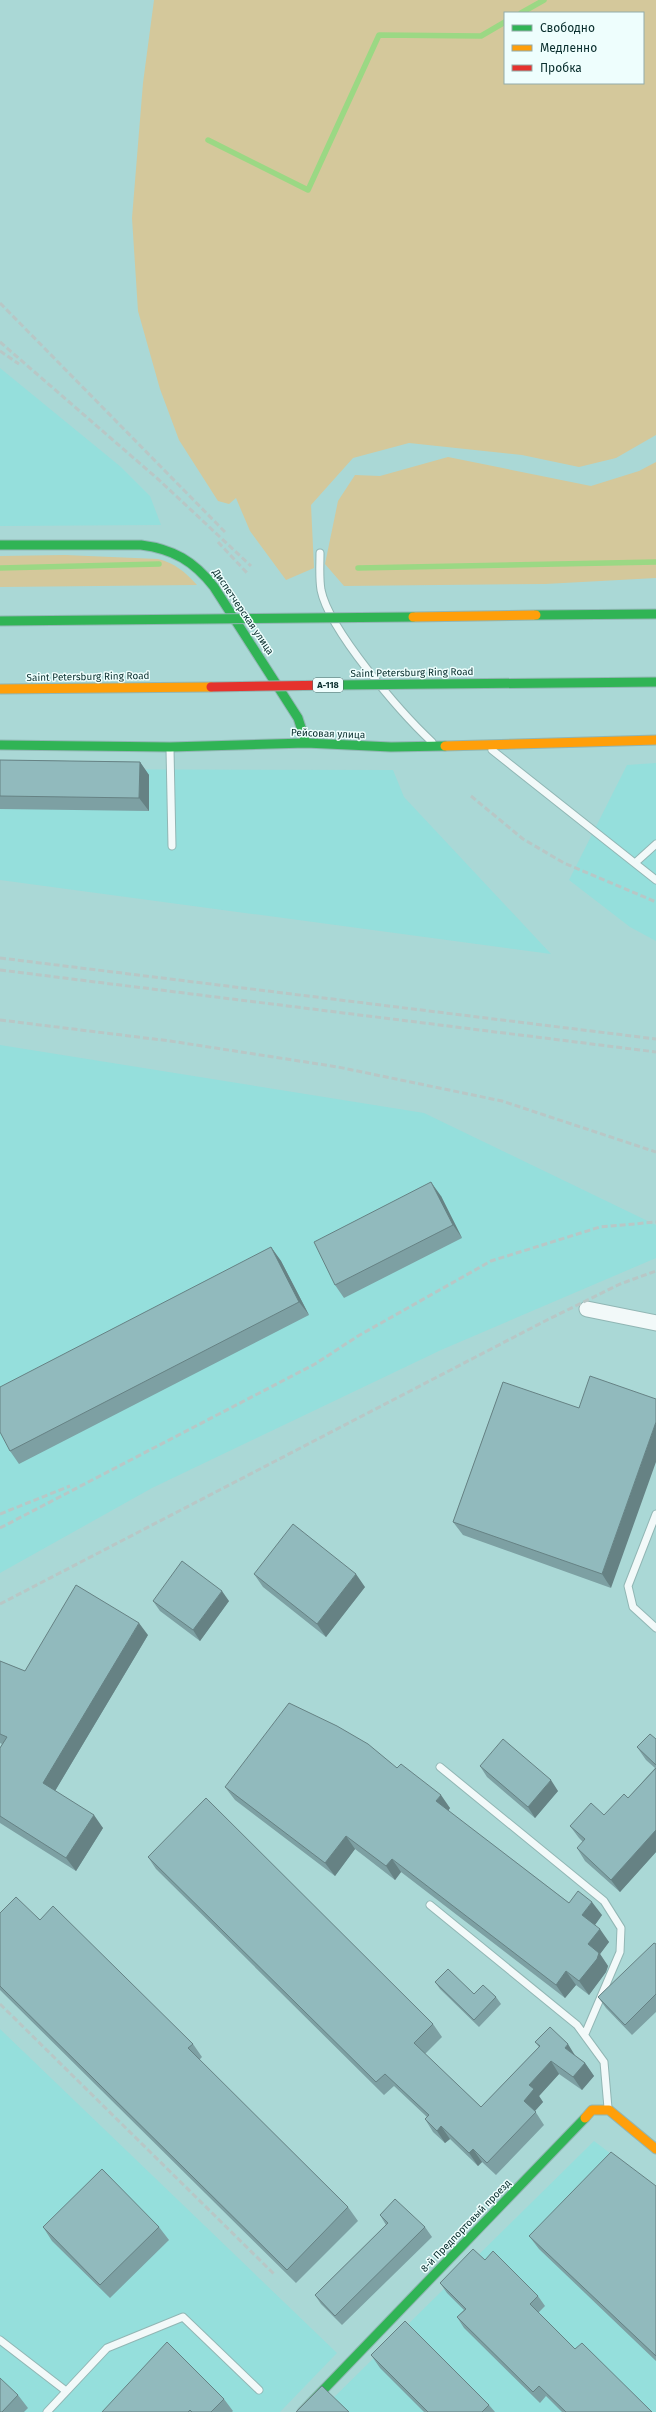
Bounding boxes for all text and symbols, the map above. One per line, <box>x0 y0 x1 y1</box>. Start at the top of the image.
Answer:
legend <box>504 12 644 84</box>
text: Свободно <box>540 21 595 35</box>
text: Медленно <box>540 41 597 55</box>
text: Пробка <box>540 61 582 75</box>
street label: Диспетчерская улица <box>209 566 276 657</box>
street label: Saint Petersburg Ring Road <box>350 666 474 680</box>
street label: Saint Petersburg Ring Road <box>26 670 150 684</box>
road number: А-118 <box>313 678 343 692</box>
street label: Рейсовая улица <box>291 727 365 741</box>
street label: 8-й Предпортовый проезд <box>418 2177 514 2275</box>

